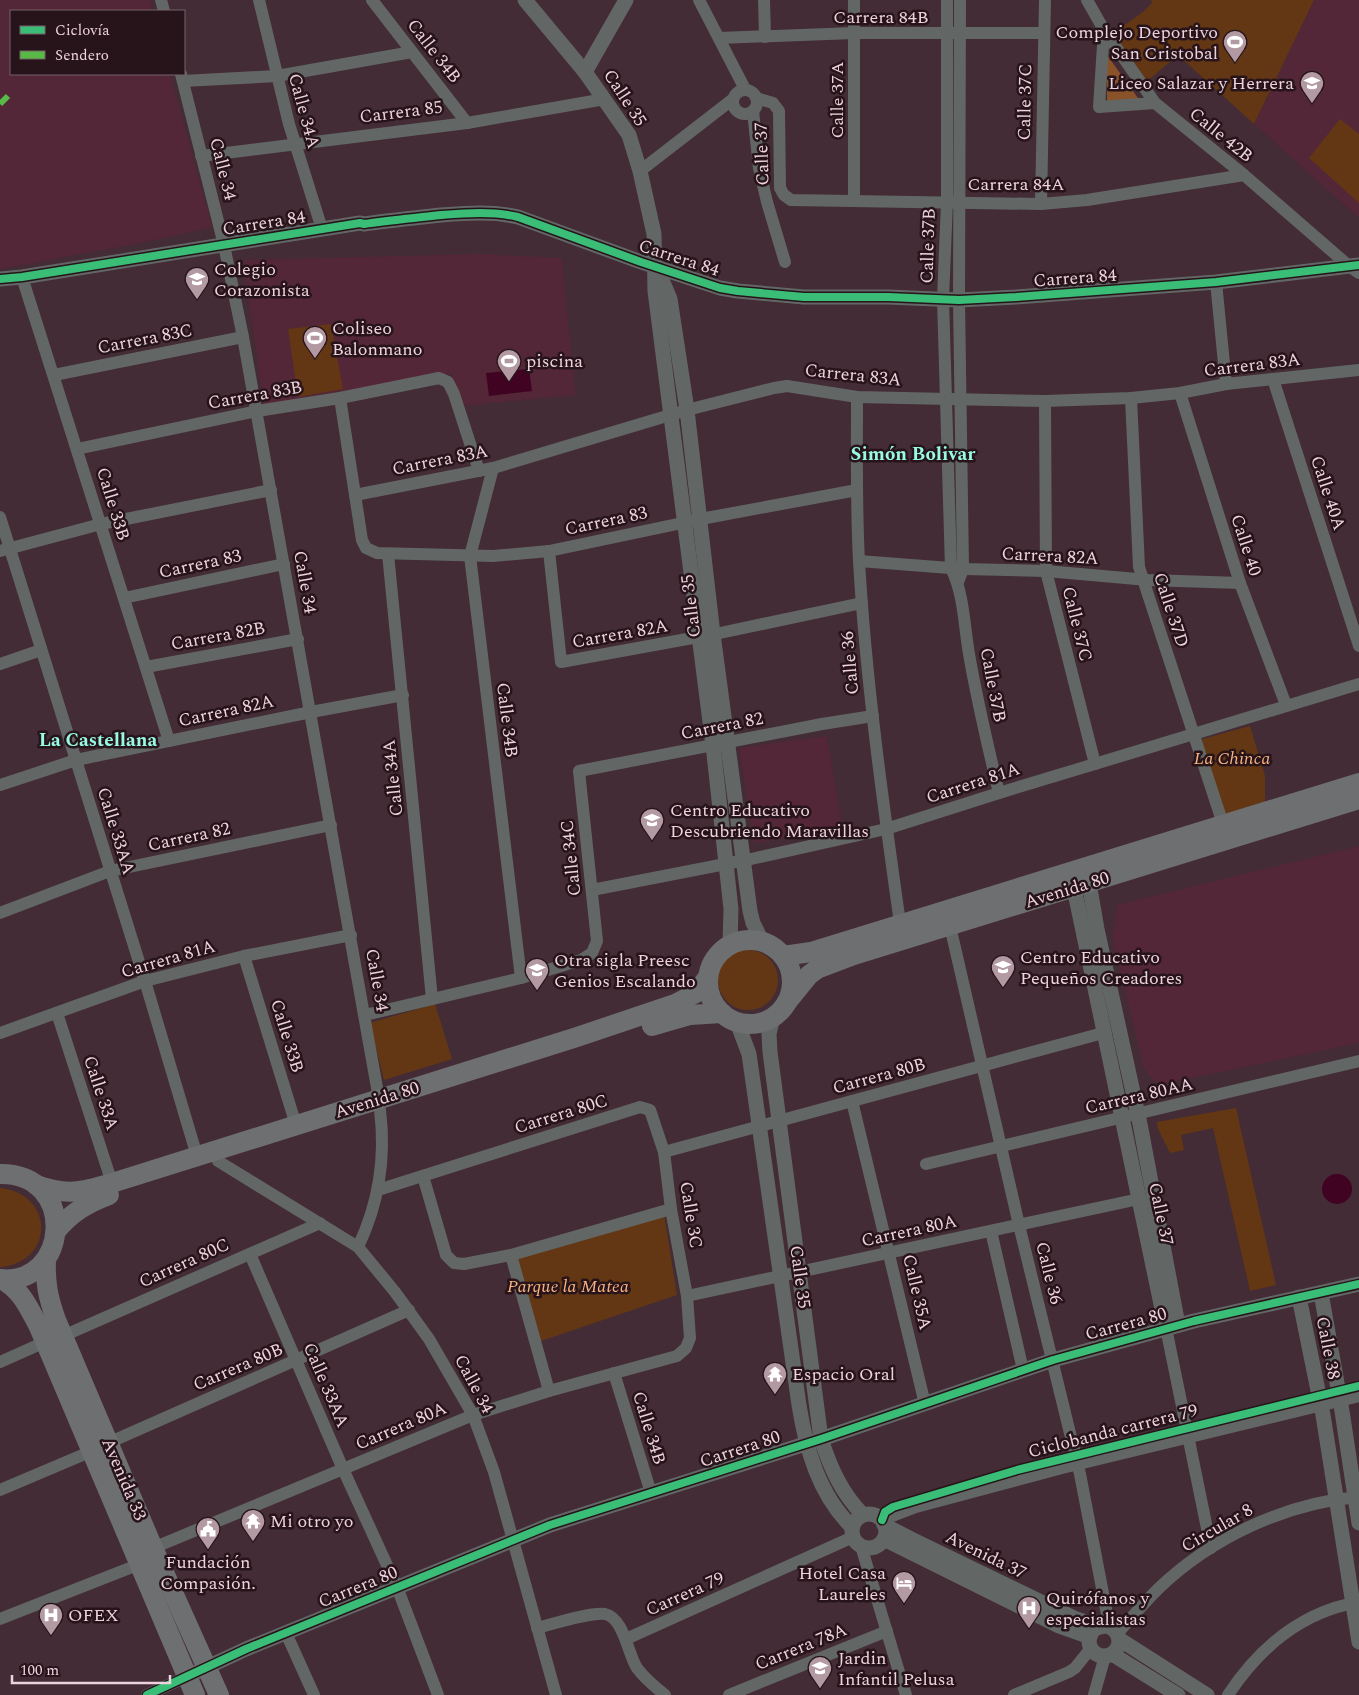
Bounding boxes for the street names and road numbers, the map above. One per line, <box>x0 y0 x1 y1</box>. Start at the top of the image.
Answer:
street label: Carrera 84B <box>833 4 929 31</box>
street label: Calle 34B <box>400 13 468 89</box>
street label: Calle 37A <box>824 61 851 139</box>
street label: Calle 37C <box>1011 63 1039 141</box>
street label: Calle 35 <box>596 64 654 132</box>
street label: Calle 34A <box>281 70 327 152</box>
street label: Carrera 85 <box>358 94 444 130</box>
street label: Calle 42B <box>1183 101 1259 169</box>
street label: Calle 37 <box>747 122 777 186</box>
street label: Calle 34 <box>202 135 244 203</box>
street label: Carrera 84A <box>967 171 1065 198</box>
street label: Carrera 84 <box>221 203 307 243</box>
street label: Calle 37B <box>913 208 943 284</box>
street label: Carrera 84 <box>635 232 723 284</box>
street label: Carrera 84 <box>1032 262 1118 294</box>
street label: Carrera 83C <box>95 317 195 361</box>
street label: Carrera 83A <box>1202 346 1302 384</box>
street label: Carrera 83A <box>803 357 903 393</box>
street label: Carrera 83B <box>206 373 304 417</box>
street label: Carrera 83A <box>390 437 490 483</box>
street label: Calle 40A <box>1303 452 1353 534</box>
street label: Calle 33B <box>89 464 137 544</box>
street label: Carrera 83 <box>562 499 650 543</box>
street label: Calle 40 <box>1223 511 1269 579</box>
street label: Carrera 82A <box>1001 540 1099 572</box>
street label: Carrera 83 <box>156 542 244 586</box>
street label: Calle 34 <box>286 548 324 616</box>
street label: Calle 37D <box>1146 569 1196 651</box>
street label: Calle 35 <box>674 573 708 639</box>
street label: Calle 37C <box>1055 584 1099 664</box>
street label: Carrera 82A <box>570 612 670 656</box>
street label: Carrera 82B <box>169 614 267 658</box>
street label: Calle 36 <box>834 630 866 696</box>
street label: Calle 37B <box>973 645 1013 725</box>
street label: Calle 34B <box>489 681 525 759</box>
street label: Carrera 82A <box>176 688 276 734</box>
street label: Carrera 82 <box>678 705 766 747</box>
street label: Calle 34A <box>376 738 410 818</box>
street label: Carrera 81A <box>923 755 1023 811</box>
street label: Calle 33AA <box>90 784 142 878</box>
street label: Carrera 82 <box>145 815 233 859</box>
street label: Calle 34C <box>554 818 588 898</box>
street label: Avenida 80 <box>1021 864 1113 916</box>
street label: Carrera 81A <box>118 933 218 985</box>
street label: Calle 34 <box>358 946 396 1014</box>
street label: Calle 33B <box>263 996 311 1076</box>
street label: Carrera 80B <box>829 1051 929 1101</box>
street label: Calle 33A <box>76 1052 126 1134</box>
street label: Carrera 80AA <box>1082 1070 1196 1122</box>
street label: Avenida 80 <box>331 1074 423 1126</box>
street label: Carrera 80C <box>511 1087 611 1141</box>
street label: Calle 3C <box>672 1179 710 1251</box>
street label: Calle 37 <box>1141 1180 1181 1248</box>
street label: Carrera 80A <box>859 1208 959 1254</box>
street label: Carrera 80C <box>134 1231 234 1295</box>
street label: Calle 36 <box>1028 1239 1070 1307</box>
street label: Calle 35 <box>782 1244 818 1310</box>
street label: Calle 35A <box>895 1251 939 1333</box>
street label: Carrera 80 <box>1082 1300 1170 1348</box>
street label: Calle 38 <box>1309 1314 1347 1382</box>
street label: Carrera 80B <box>189 1336 287 1398</box>
street label: Calle 33AA <box>296 1338 356 1432</box>
street label: Calle 34 <box>447 1350 501 1418</box>
street label: Calle 34B <box>625 1388 673 1468</box>
street label: Carrera 80A <box>351 1395 451 1457</box>
street label: Ciclobanda carrera 79 <box>1025 1397 1201 1465</box>
street label: Carrera 80 <box>696 1423 784 1475</box>
street label: Avenida 33 <box>94 1433 154 1525</box>
street label: Circular 8 <box>1176 1496 1258 1560</box>
street label: Avenida 37 <box>941 1524 1031 1586</box>
street label: Carrera 80 <box>314 1559 402 1615</box>
street label: Carrera 79 <box>641 1565 729 1623</box>
street label: Carrera 78A <box>751 1616 851 1678</box>

